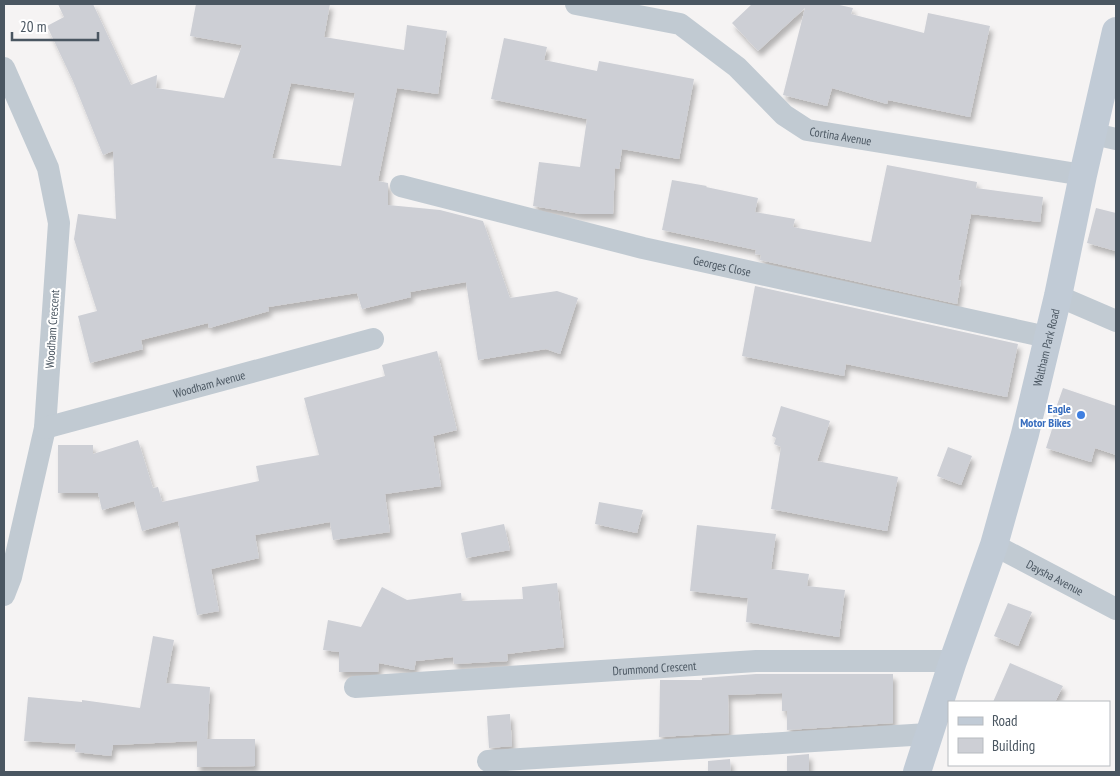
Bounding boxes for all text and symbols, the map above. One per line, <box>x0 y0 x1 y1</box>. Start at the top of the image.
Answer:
scale bar <box>12 10 99 42</box>
text: 20 m <box>20 17 46 36</box>
street label: Cortina Avenue <box>809 123 873 148</box>
street label: Georges Close <box>692 252 753 279</box>
street label: Woodham Crescent <box>42 288 62 369</box>
street label: Waltham Park Road <box>1029 307 1062 388</box>
street label: Woodham Avenue <box>172 367 247 400</box>
place label: Eagle Motor Bikes <box>1020 401 1071 430</box>
marker: Eagle Motor Bikes <box>1075 409 1087 421</box>
street label: Daysha Avenue <box>1024 556 1086 598</box>
street label: Drummond Crescent <box>612 657 697 678</box>
legend <box>948 701 1110 766</box>
text: Road <box>992 711 1018 730</box>
text: Building <box>992 736 1035 755</box>

